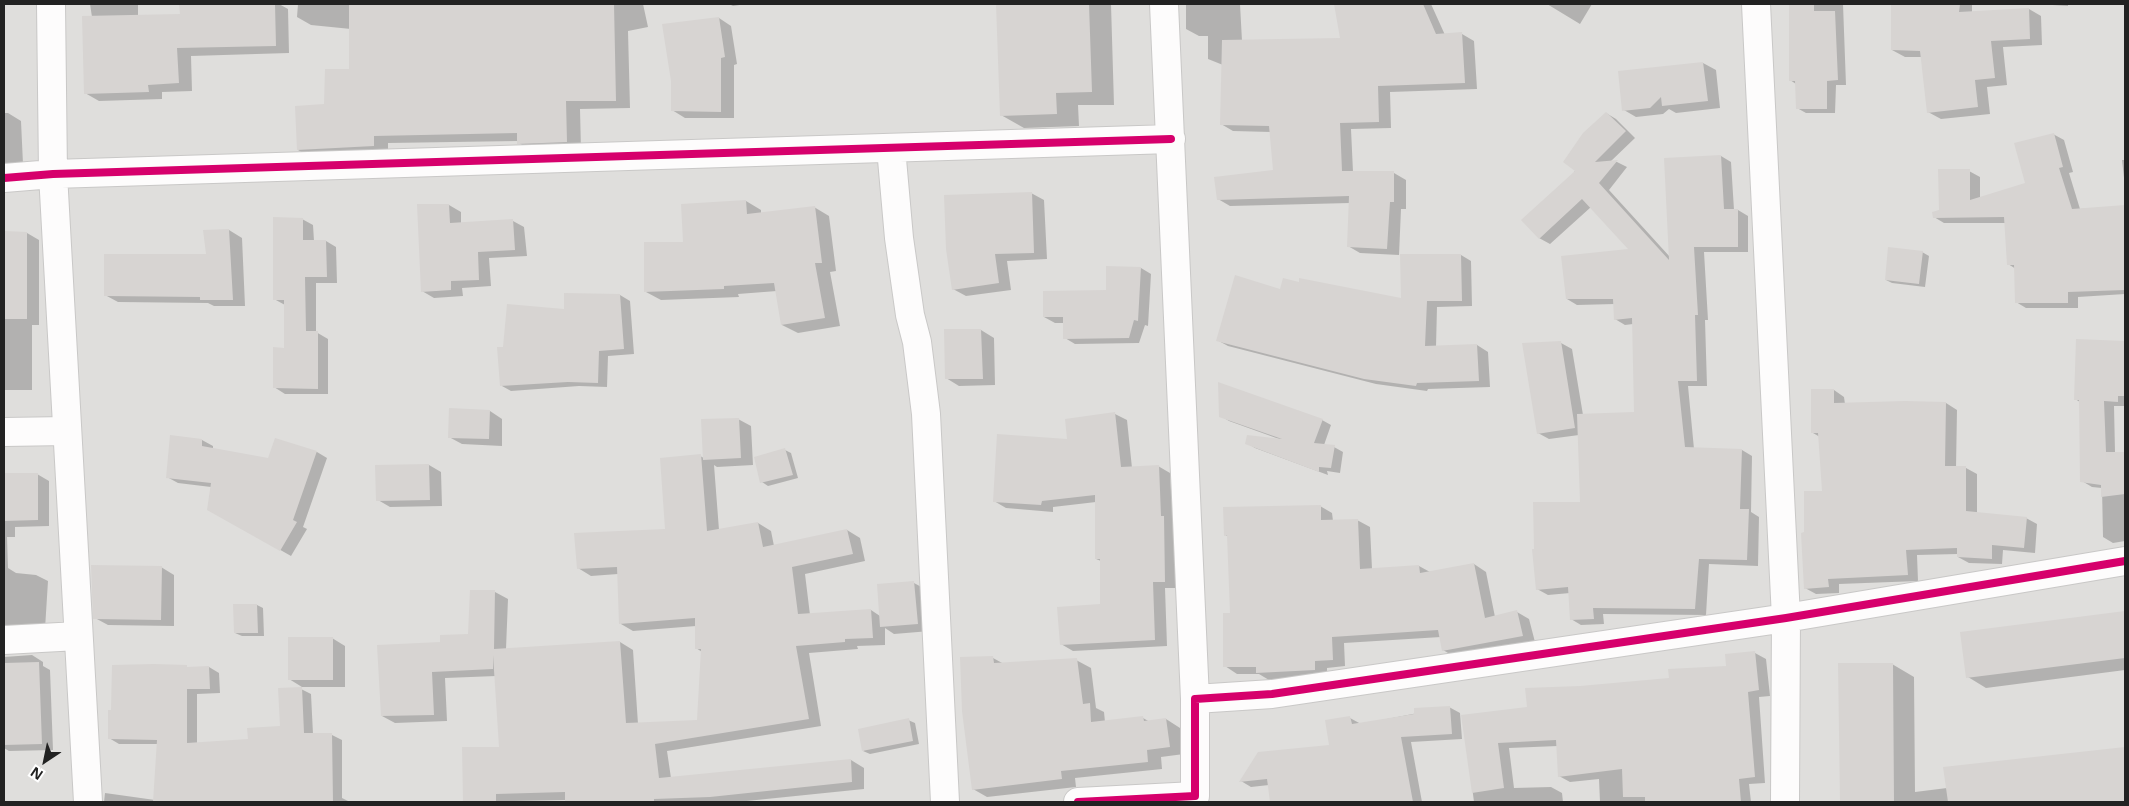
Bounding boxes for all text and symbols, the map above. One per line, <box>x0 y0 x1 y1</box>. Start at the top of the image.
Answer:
north arrow <box>20 736 70 786</box>
text: N <box>26 763 46 785</box>

